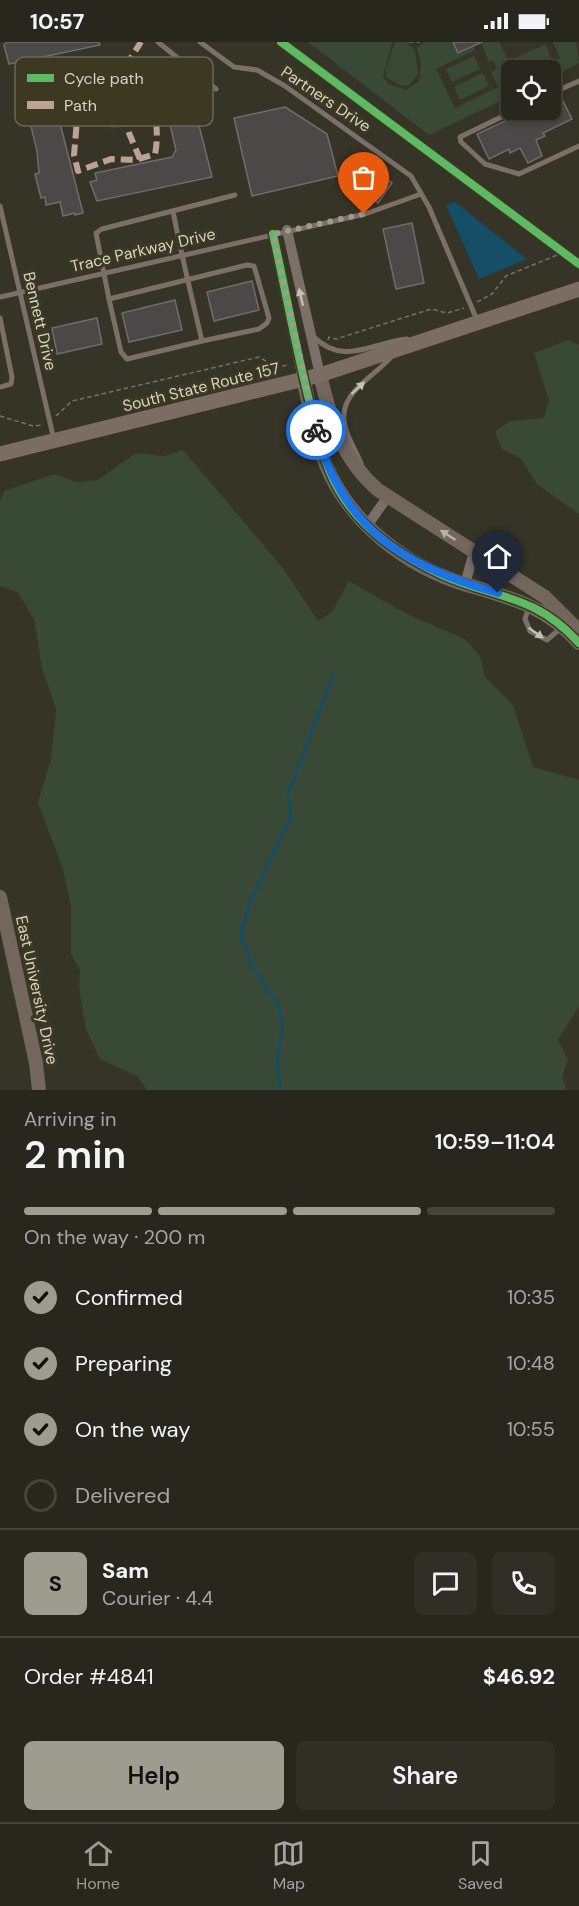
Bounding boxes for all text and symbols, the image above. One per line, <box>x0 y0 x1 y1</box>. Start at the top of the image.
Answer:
text: 10:57 <box>30 7 84 36</box>
legend <box>15 57 213 126</box>
map controls <box>501 60 561 120</box>
button: locate <box>501 60 561 120</box>
street label: Partners Drive <box>277 61 375 137</box>
text: Cycle path <box>64 68 144 89</box>
text: Path <box>64 95 97 116</box>
pin <box>338 152 389 214</box>
icon: bag <box>347 161 380 194</box>
street label: Trace Parkway Drive <box>68 223 218 277</box>
street label: Bennett Drive <box>18 270 62 372</box>
one-way arrow <box>296 288 306 307</box>
street label: South State Route 157 <box>120 357 282 417</box>
one-way arrow <box>351 381 366 395</box>
courier <box>286 400 346 460</box>
icon: bike <box>300 414 333 447</box>
one-way arrow <box>439 529 456 540</box>
pin <box>472 531 523 593</box>
icon: home <box>481 540 514 573</box>
one-way arrow <box>527 627 543 639</box>
street label: East University Drive <box>11 914 63 1066</box>
text: Arriving in <box>24 1106 116 1132</box>
text: 10:59–11:04 <box>435 1127 555 1156</box>
text: 2 min <box>24 1129 126 1180</box>
text: On the way · 200 m <box>24 1224 205 1250</box>
icon: check <box>24 1281 57 1314</box>
text: Confirmed <box>75 1283 183 1312</box>
text: 10:35 <box>507 1284 555 1310</box>
icon: check <box>24 1347 57 1380</box>
text: Preparing <box>75 1349 172 1378</box>
text: 10:48 <box>507 1350 555 1376</box>
icon: check <box>24 1413 57 1446</box>
text: On the way <box>75 1415 190 1444</box>
text: 10:55 <box>507 1416 555 1442</box>
text: Delivered <box>75 1481 170 1510</box>
button: chat <box>414 1552 477 1615</box>
button: phone <box>492 1552 555 1615</box>
text: Sam <box>102 1556 149 1585</box>
text: S <box>49 1569 62 1598</box>
text: Courier · 4.4 <box>102 1585 213 1611</box>
text: Order #4841 <box>24 1662 154 1691</box>
text: $46.92 <box>483 1662 555 1691</box>
button: Help <box>24 1741 284 1810</box>
button: Share <box>296 1741 555 1810</box>
tab: Home <box>76 1837 120 1894</box>
tab: Map <box>272 1837 305 1894</box>
tab: Saved <box>458 1837 503 1894</box>

